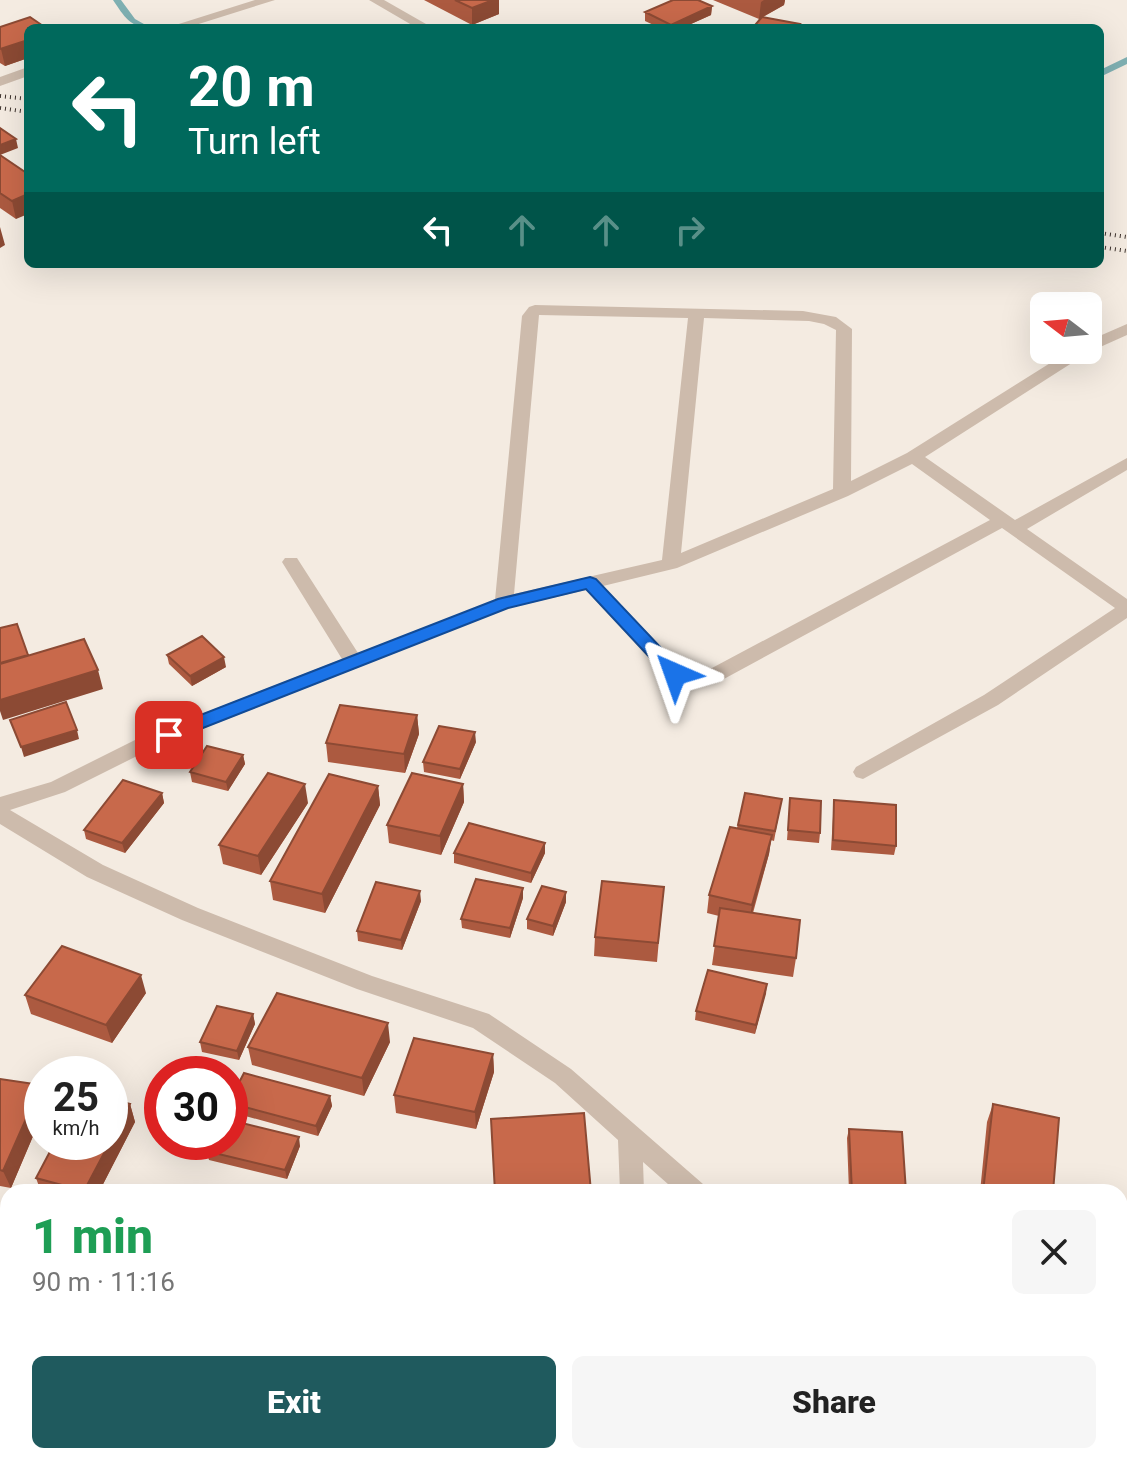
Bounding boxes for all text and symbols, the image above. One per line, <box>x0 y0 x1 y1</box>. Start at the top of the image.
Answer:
text: 20 m <box>188 54 315 120</box>
icon: left <box>56 56 160 160</box>
text: Turn left <box>188 121 321 163</box>
icon: left <box>416 208 460 252</box>
icon: ahead <box>500 208 544 252</box>
icon: ahead <box>584 208 628 252</box>
icon: right <box>668 208 712 252</box>
north arrow <box>1030 292 1102 364</box>
map controls <box>1030 292 1102 364</box>
position arrow <box>633 632 717 716</box>
pin <box>135 701 203 769</box>
icon: arrive <box>147 713 191 757</box>
speed limit sign: 30 <box>144 1056 248 1160</box>
text: 25 <box>53 1074 99 1121</box>
text: km/h <box>53 1116 99 1140</box>
text: 1 min <box>32 1208 153 1265</box>
button: close <box>1012 1210 1096 1294</box>
text: 90 m · 11:16 <box>32 1267 175 1297</box>
button: Exit <box>32 1356 556 1448</box>
button: Share <box>572 1356 1096 1448</box>

